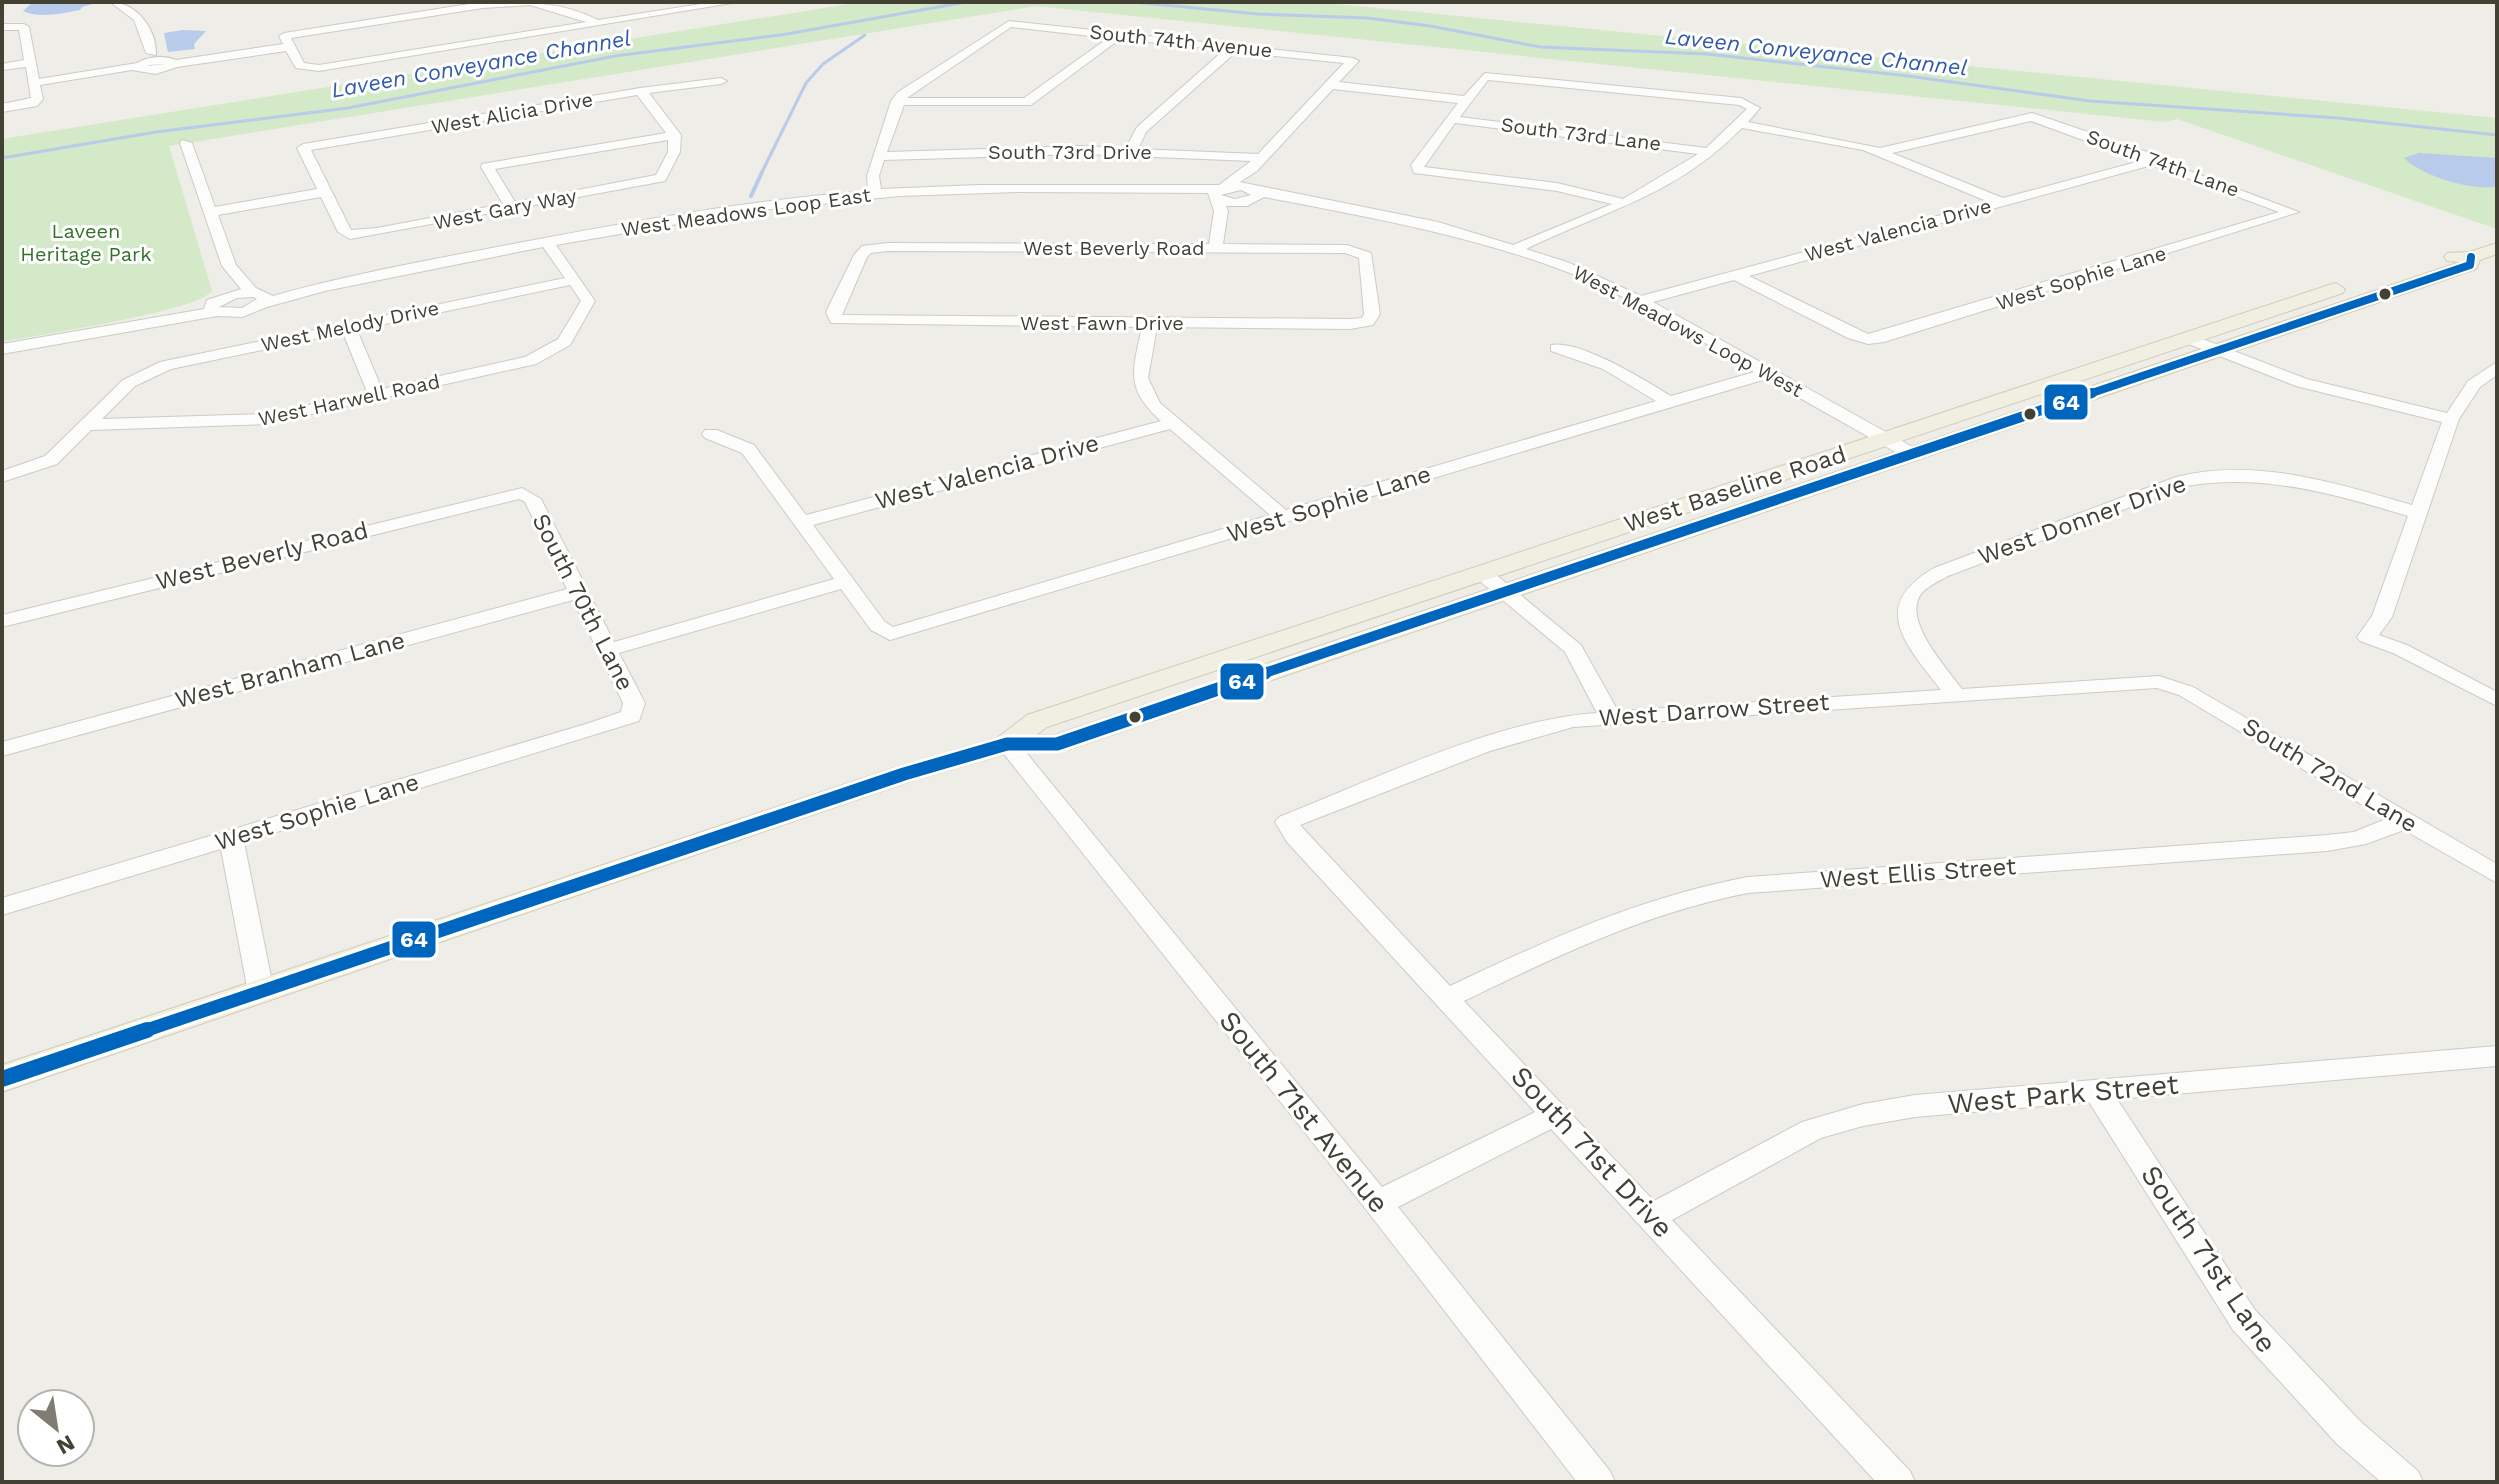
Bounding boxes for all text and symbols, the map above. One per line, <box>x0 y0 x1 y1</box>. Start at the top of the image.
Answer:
street label: South 74th Avenue <box>1088 19 1274 63</box>
water label: Laveen Conveyance Channel <box>1664 24 1969 80</box>
water label: Laveen Conveyance Channel <box>329 25 633 103</box>
street label: West Alicia Drive <box>429 87 595 139</box>
street label: South 73rd Lane <box>1500 112 1662 156</box>
street label: South 74th Lane <box>2083 124 2243 202</box>
street label: South 73rd Drive <box>988 140 1152 164</box>
street label: West Gary Way <box>431 183 579 235</box>
street label: West Meadows Loop East <box>620 183 873 241</box>
street label: West Valencia Drive <box>1802 194 1994 266</box>
park label: Laveen Heritage Park <box>20 219 152 266</box>
street label: West Beverly Road <box>1023 236 1205 260</box>
street label: West Sophie Lane <box>1993 241 2169 315</box>
street label: West Meadows Loop West <box>1569 260 1808 402</box>
unlabelled marker <box>2377 286 2393 302</box>
street label: West Melody Drive <box>259 295 441 357</box>
street label: West Fawn Drive <box>1020 311 1184 335</box>
street label: West Harwell Road <box>256 369 442 431</box>
line badge: 64 <box>2043 383 2089 421</box>
text: 64 <box>2052 390 2080 415</box>
unlabelled marker <box>2022 406 2038 422</box>
street label: West Valencia Drive <box>872 429 1102 515</box>
street label: West Baseline Road <box>1620 440 1850 538</box>
street label: West Sophie Lane <box>1224 460 1434 548</box>
street label: West Donner Drive <box>1974 469 2190 571</box>
street label: South 70th Lane <box>526 509 640 695</box>
street label: West Beverly Road <box>153 516 371 596</box>
street label: West Branham Lane <box>172 626 408 714</box>
line badge: 64 <box>1219 662 1265 701</box>
text: 64 <box>1228 669 1256 694</box>
street label: West Darrow Street <box>1598 688 1830 732</box>
unlabelled marker <box>1127 709 1143 725</box>
street label: South 72nd Lane <box>2238 712 2422 838</box>
street label: West Sophie Lane <box>212 768 422 856</box>
street label: West Ellis Street <box>1819 852 2017 894</box>
line badge: 64 <box>391 920 437 959</box>
text: 64 <box>400 927 428 952</box>
street label: South 71st Avenue <box>1212 1004 1396 1220</box>
street label: South 71st Drive <box>1504 1060 1680 1244</box>
street label: West Park Street <box>1946 1067 2180 1121</box>
street label: South 71st Lane <box>2134 1159 2284 1359</box>
north arrow <box>16 1388 96 1468</box>
text: N <box>52 1430 79 1460</box>

